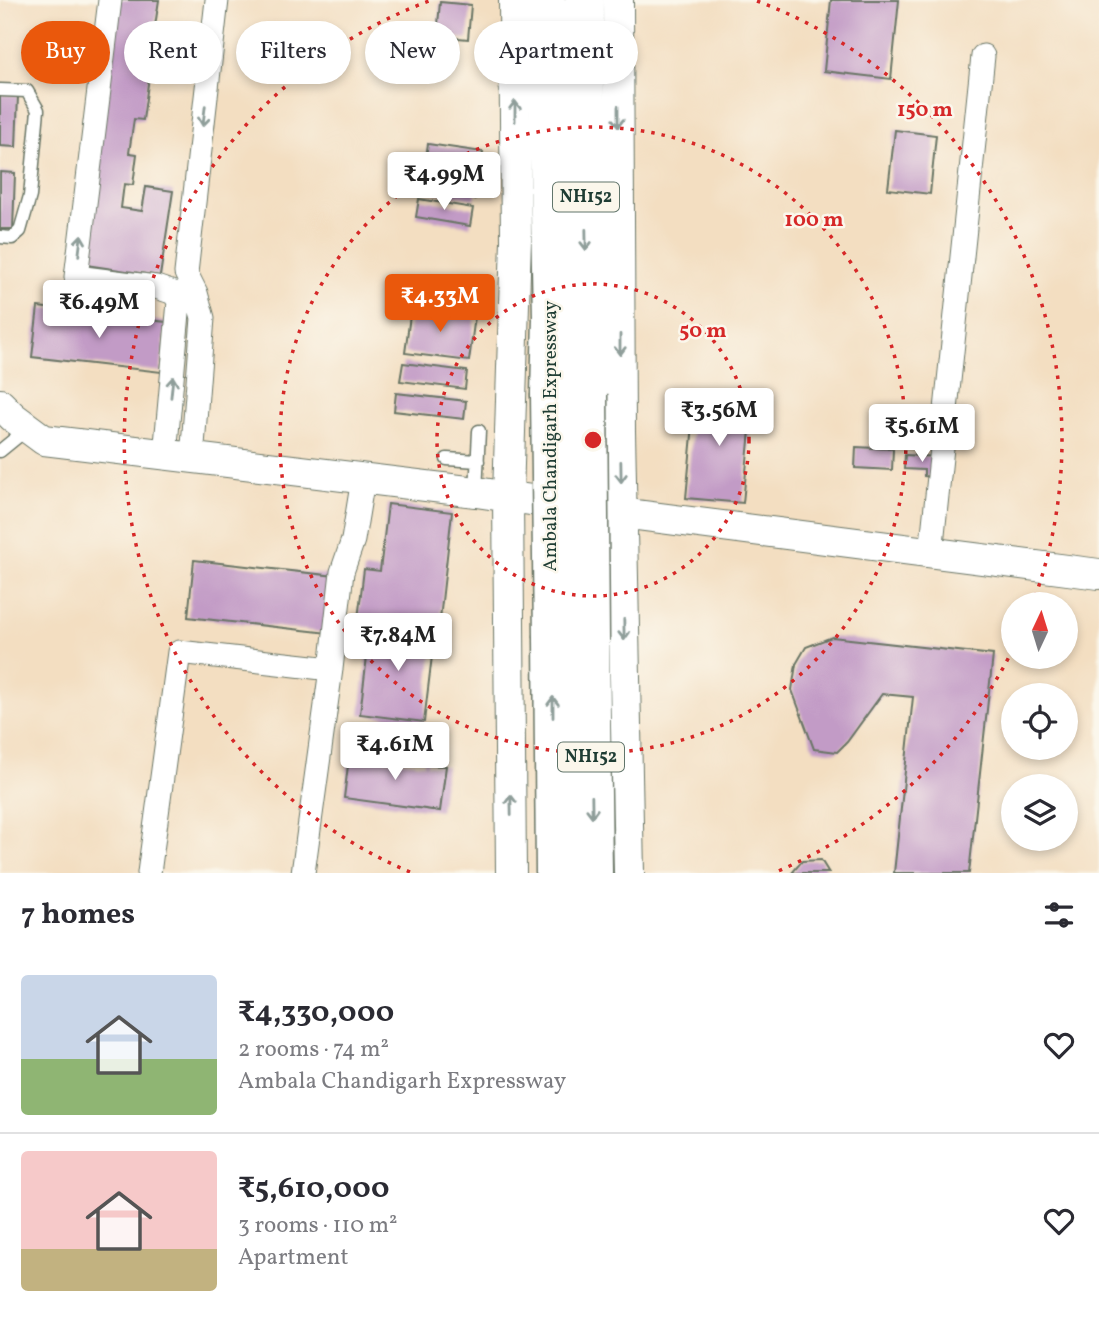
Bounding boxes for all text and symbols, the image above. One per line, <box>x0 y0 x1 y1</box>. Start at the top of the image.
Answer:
chip: Buy <box>21 21 110 84</box>
chip: Rent <box>124 21 222 84</box>
chip: Filters <box>236 21 351 84</box>
chip: New <box>365 21 460 84</box>
chip: Apartment <box>474 21 638 84</box>
text: 150 m <box>897 96 953 125</box>
one-way arrow <box>508 100 522 123</box>
one-way arrow <box>197 105 210 127</box>
one-way arrow <box>611 105 625 128</box>
pin: ₹4.99M <box>387 152 501 212</box>
text: ₹4.99M <box>404 159 484 191</box>
road number: NH152 <box>553 182 619 212</box>
text: 100 m <box>784 206 844 235</box>
one-way arrow <box>579 228 593 251</box>
one-way arrow <box>74 234 87 257</box>
pin: ₹4.33M <box>383 274 497 334</box>
pin: ₹6.49M <box>42 280 156 340</box>
text: ₹4.33M <box>401 281 479 313</box>
text: ₹6.49M <box>59 287 139 319</box>
street label: Ambala Chandigarh Expressway <box>538 300 564 572</box>
text: 50 m <box>679 317 727 346</box>
one-way arrow <box>613 333 627 356</box>
one-way arrow <box>165 376 178 399</box>
pin: ₹3.56M <box>662 388 776 448</box>
text: ₹3.56M <box>681 395 757 427</box>
pin: ₹5.61M <box>865 405 979 464</box>
text: ₹5.61M <box>885 411 959 443</box>
centre of rings <box>581 428 605 452</box>
one-way arrow <box>614 460 628 483</box>
north arrow <box>1001 592 1078 668</box>
map controls <box>1001 592 1078 851</box>
pin: ₹7.84M <box>341 614 455 673</box>
one-way arrow <box>617 618 631 641</box>
text: ₹7.84M <box>360 620 436 652</box>
button: locate <box>1001 683 1078 760</box>
one-way arrow <box>547 696 560 719</box>
pin: ₹4.61M <box>338 722 452 782</box>
text: ₹4.61M <box>356 729 434 761</box>
road number: NH152 <box>558 742 624 772</box>
button: layers <box>1001 774 1078 851</box>
one-way arrow <box>504 794 517 817</box>
one-way arrow <box>585 796 599 819</box>
text: 7 homes <box>21 894 135 936</box>
icon: filters <box>1040 896 1078 934</box>
text: ₹4,330,000 <box>238 992 394 1034</box>
icon: home <box>77 1003 161 1087</box>
icon: heart <box>1040 1026 1078 1064</box>
text: 2 rooms · 74 m² <box>238 1034 389 1066</box>
text: Ambala Chandigarh Expressway <box>238 1066 566 1098</box>
text: ₹5,610,000 <box>238 1168 389 1210</box>
icon: home <box>77 1179 161 1263</box>
icon: heart <box>1040 1202 1078 1240</box>
text: 3 rooms · 110 m² <box>238 1210 398 1242</box>
text: Apartment <box>238 1242 349 1274</box>

